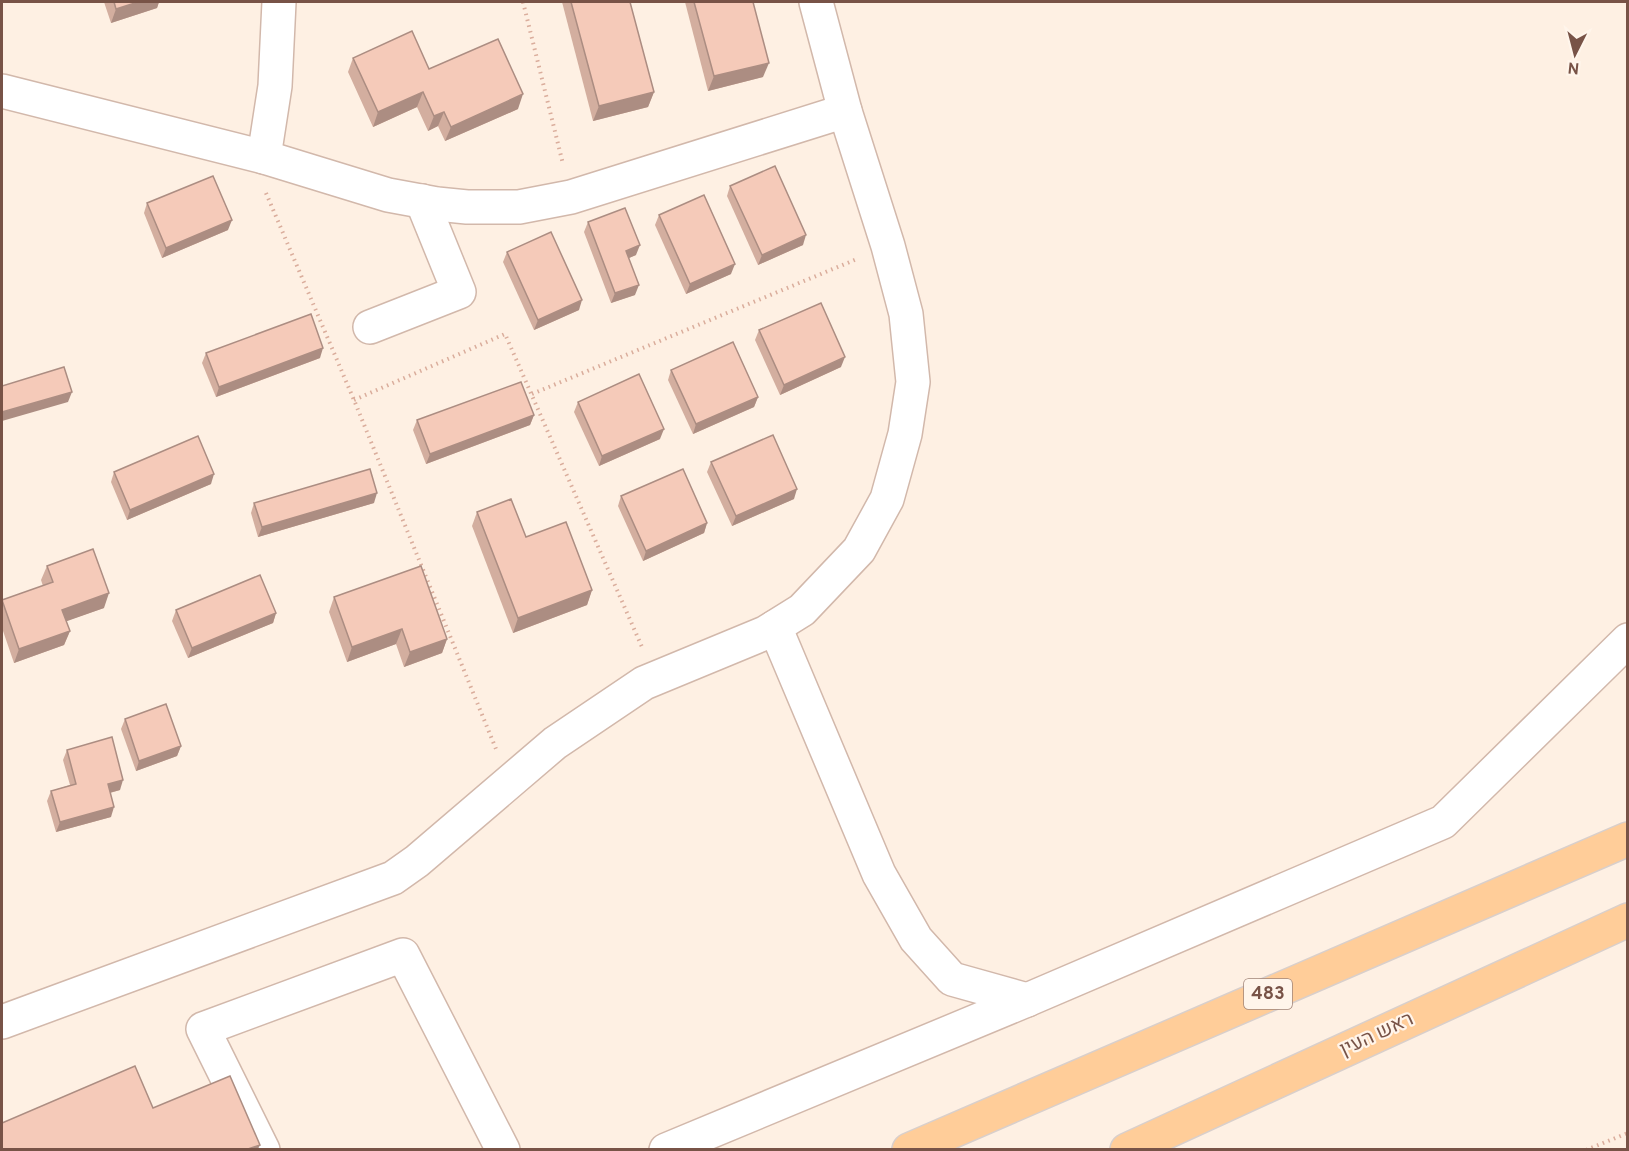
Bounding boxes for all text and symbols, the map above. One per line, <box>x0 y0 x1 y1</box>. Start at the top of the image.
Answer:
north arrow <box>1545 24 1605 84</box>
text: N <box>1567 56 1580 77</box>
road number: 483 <box>1244 979 1292 1009</box>
street label: ראש העין <box>1336 1007 1418 1063</box>

